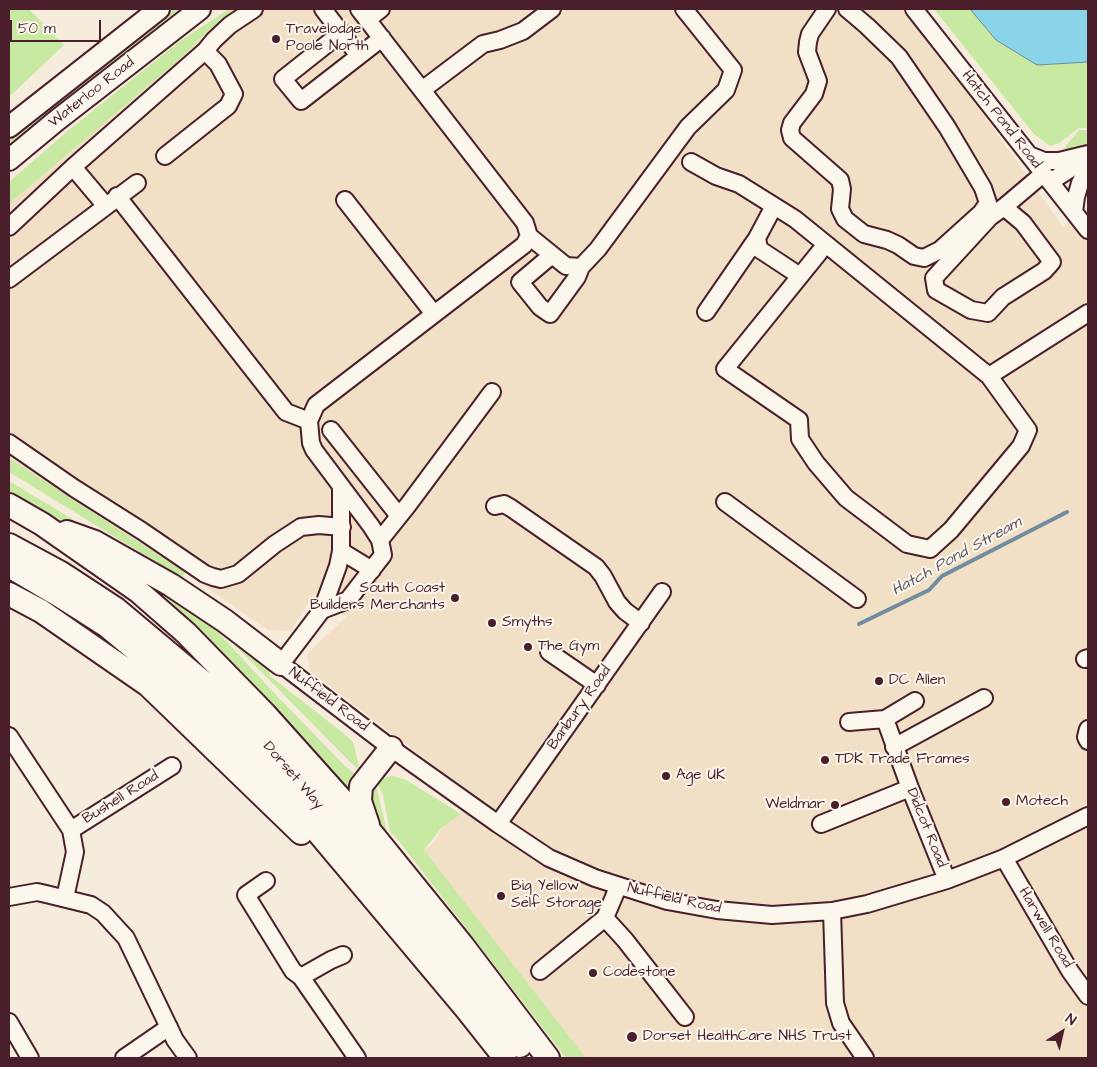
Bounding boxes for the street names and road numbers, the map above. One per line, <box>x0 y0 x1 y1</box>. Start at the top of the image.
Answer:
street label: Waterloo Road <box>46 54 138 132</box>
street label: Hatch Pond Road <box>957 67 1045 173</box>
street label: Banbury Road <box>544 662 616 754</box>
street label: Nuffield Road <box>284 664 372 736</box>
street label: Dorset Way <box>259 738 327 814</box>
street label: Bushell Road <box>80 767 162 829</box>
street label: Didcot Road <box>902 786 950 870</box>
street label: Nuffield Road <box>625 879 723 919</box>
street label: Harwell Road <box>1014 885 1076 971</box>

